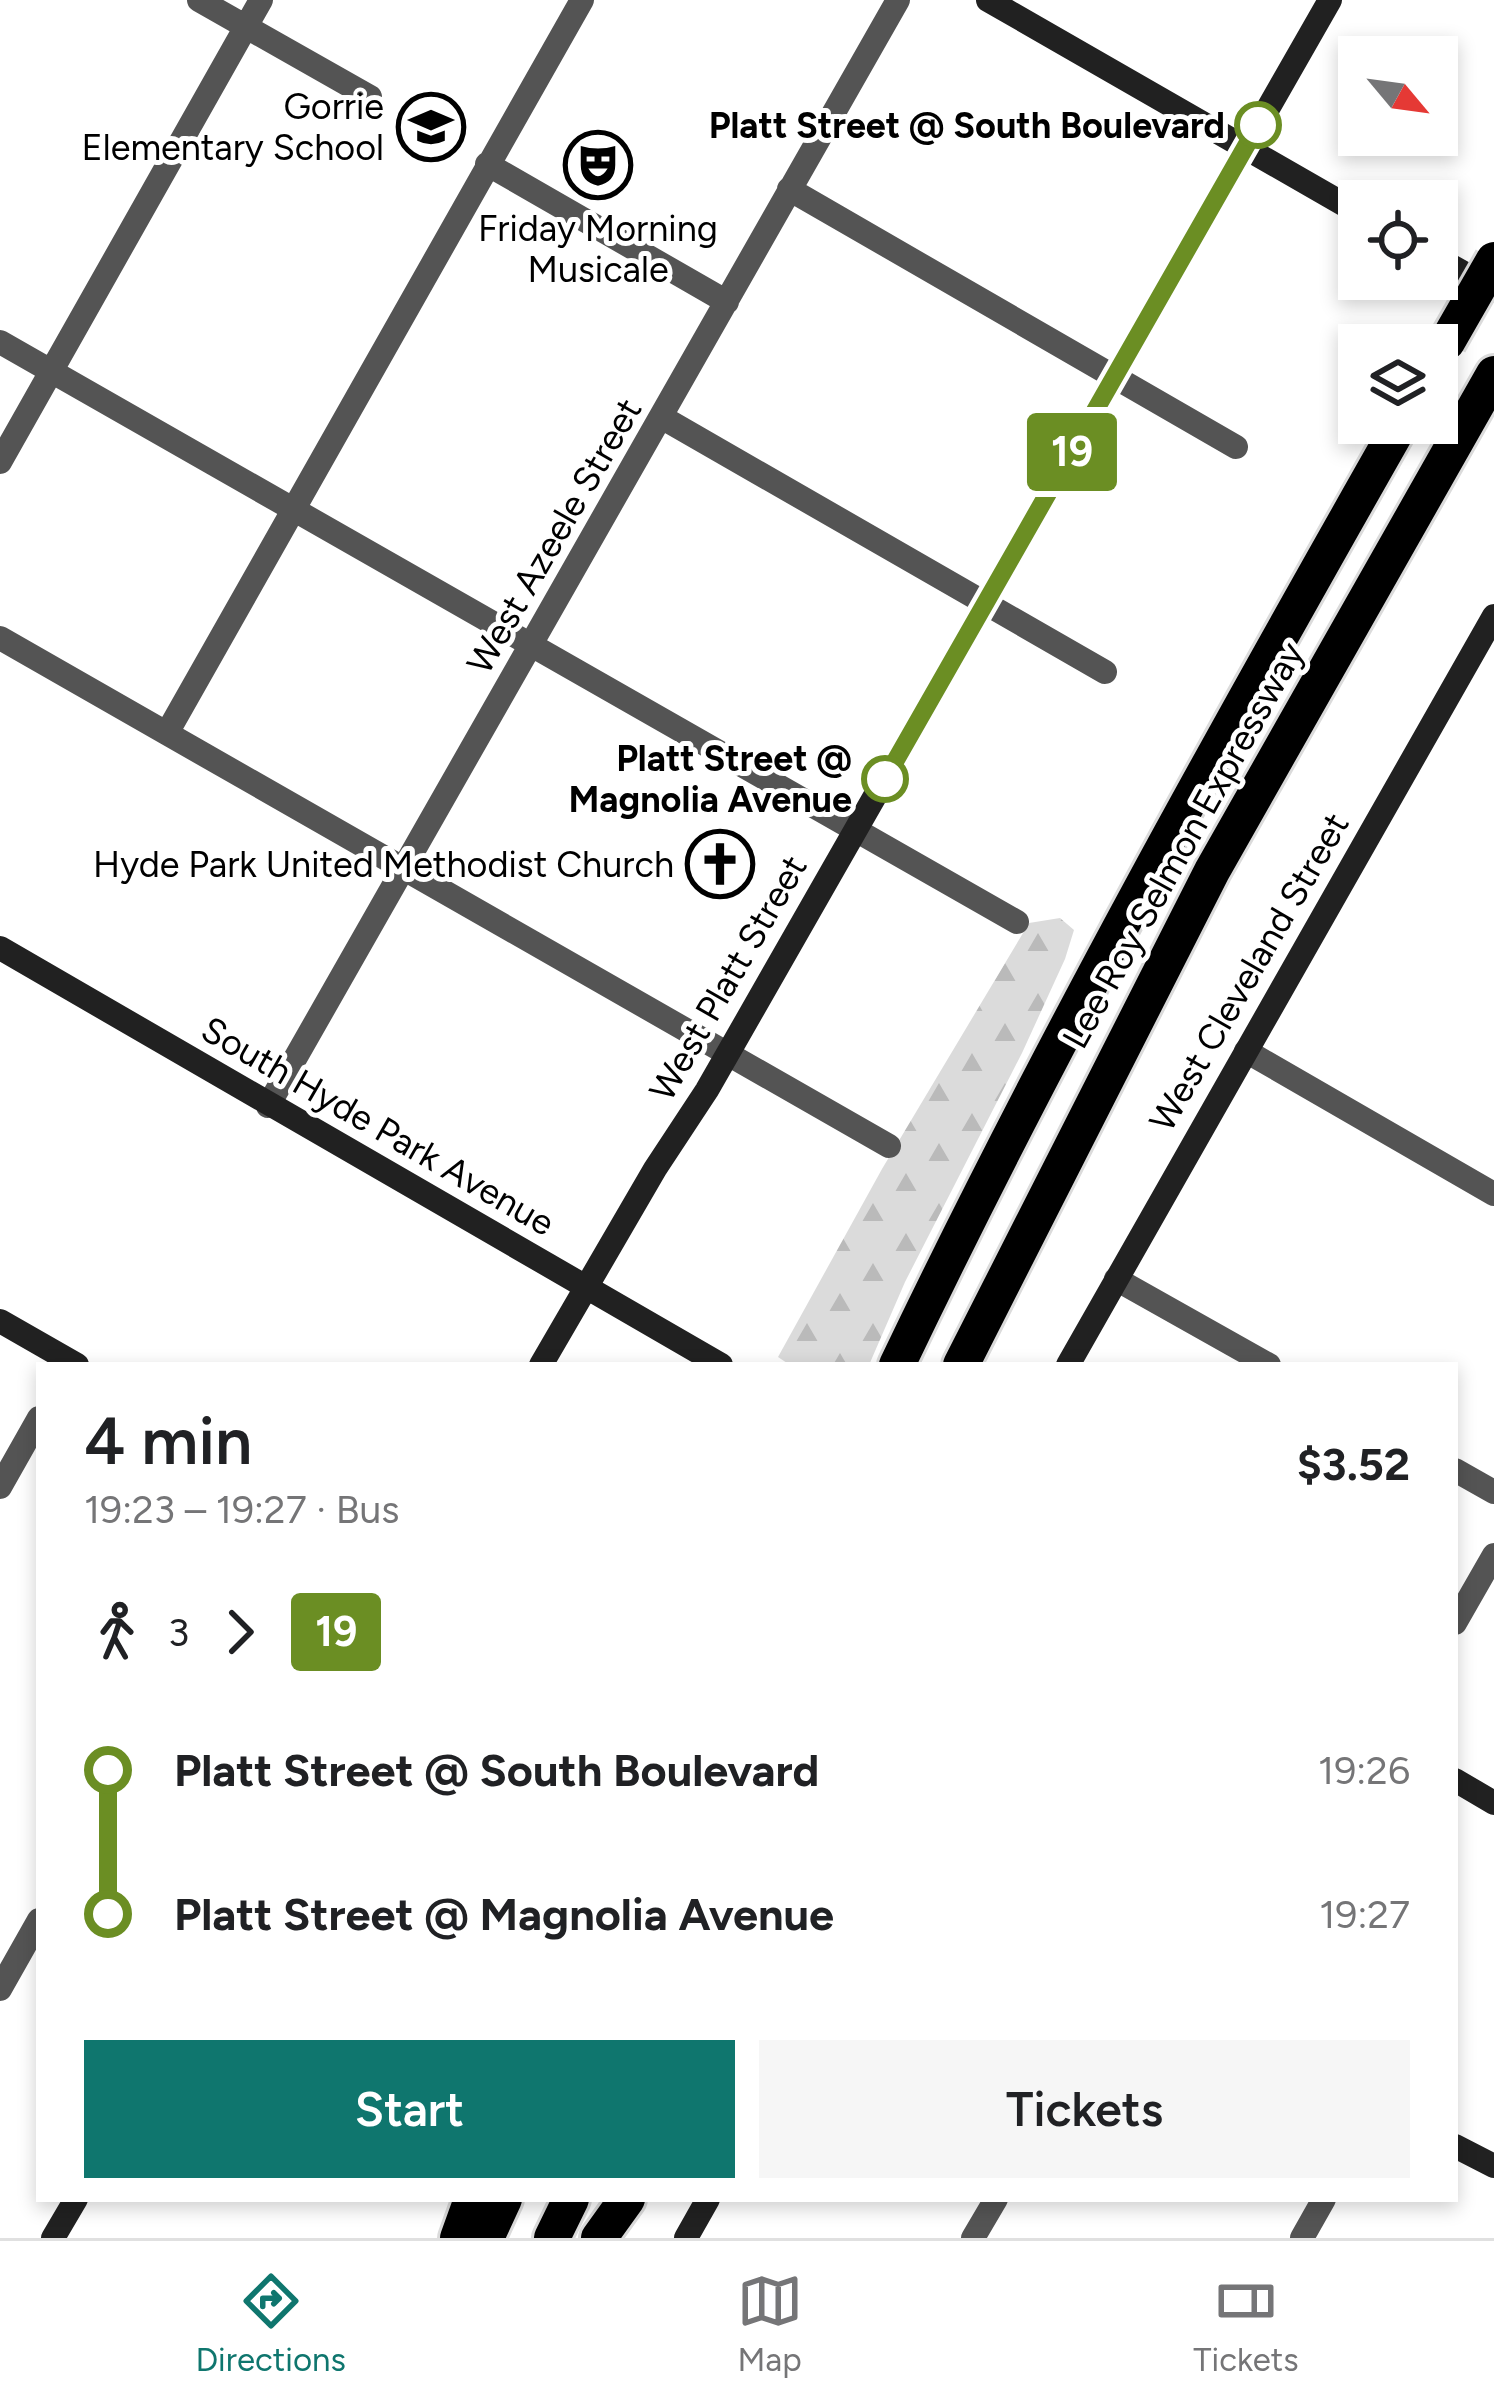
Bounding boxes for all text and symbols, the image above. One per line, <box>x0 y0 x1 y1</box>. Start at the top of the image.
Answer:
north arrow <box>1338 36 1458 156</box>
map controls <box>1338 36 1458 444</box>
place label: Gorrie Elementary School <box>82 85 384 169</box>
school or university icon: Gorrie Elementary School <box>396 92 466 162</box>
marker: Platt Street @ South Boulevard <box>1236 103 1280 147</box>
place label: Platt Street @ South Boulevard <box>709 104 1225 147</box>
theatre icon: Friday Morning Musicale <box>563 130 633 200</box>
button: locate <box>1338 180 1458 300</box>
place label: Friday Morning Musicale <box>478 207 718 291</box>
button: layers <box>1338 324 1458 444</box>
street label: West Azeele Street <box>458 391 650 681</box>
line badge: 19 <box>1018 413 1126 491</box>
text: 19 <box>1051 426 1093 477</box>
street label: Lee Roy Selmon Expressway <box>1053 634 1313 1056</box>
place label: Platt Street @ Magnolia Avenue <box>568 737 852 821</box>
marker: Platt Street @ Magnolia Avenue <box>863 757 907 801</box>
street label: West Cleveland Street <box>1140 805 1358 1139</box>
church icon: Hyde Park United Methodist Church <box>685 829 755 899</box>
place label: Hyde Park United Methodist Church <box>93 843 674 886</box>
street label: West Platt Street <box>640 848 816 1108</box>
street label: South Hyde Park Avenue <box>194 1007 562 1245</box>
text: 4 min <box>84 1401 252 1481</box>
text: $3.52 <box>1297 1437 1410 1491</box>
text: 19:23 – 19:27 · Bus <box>84 1486 400 1533</box>
icon: walk <box>84 1599 150 1665</box>
icon: forward <box>207 1599 273 1665</box>
text: 19 <box>315 1606 357 1657</box>
text: 3 <box>168 1609 189 1656</box>
text: Platt Street @ South Boulevard <box>174 1743 819 1797</box>
text: 19:26 <box>1318 1747 1410 1794</box>
text: Platt Street @ Magnolia Avenue <box>174 1887 834 1941</box>
text: 19:27 <box>1319 1891 1410 1938</box>
button: Start <box>84 2040 735 2178</box>
button: Tickets <box>759 2040 1410 2178</box>
tab: Directions <box>195 2268 346 2379</box>
tab: Map <box>737 2268 803 2379</box>
tab: Tickets <box>1193 2268 1299 2379</box>

